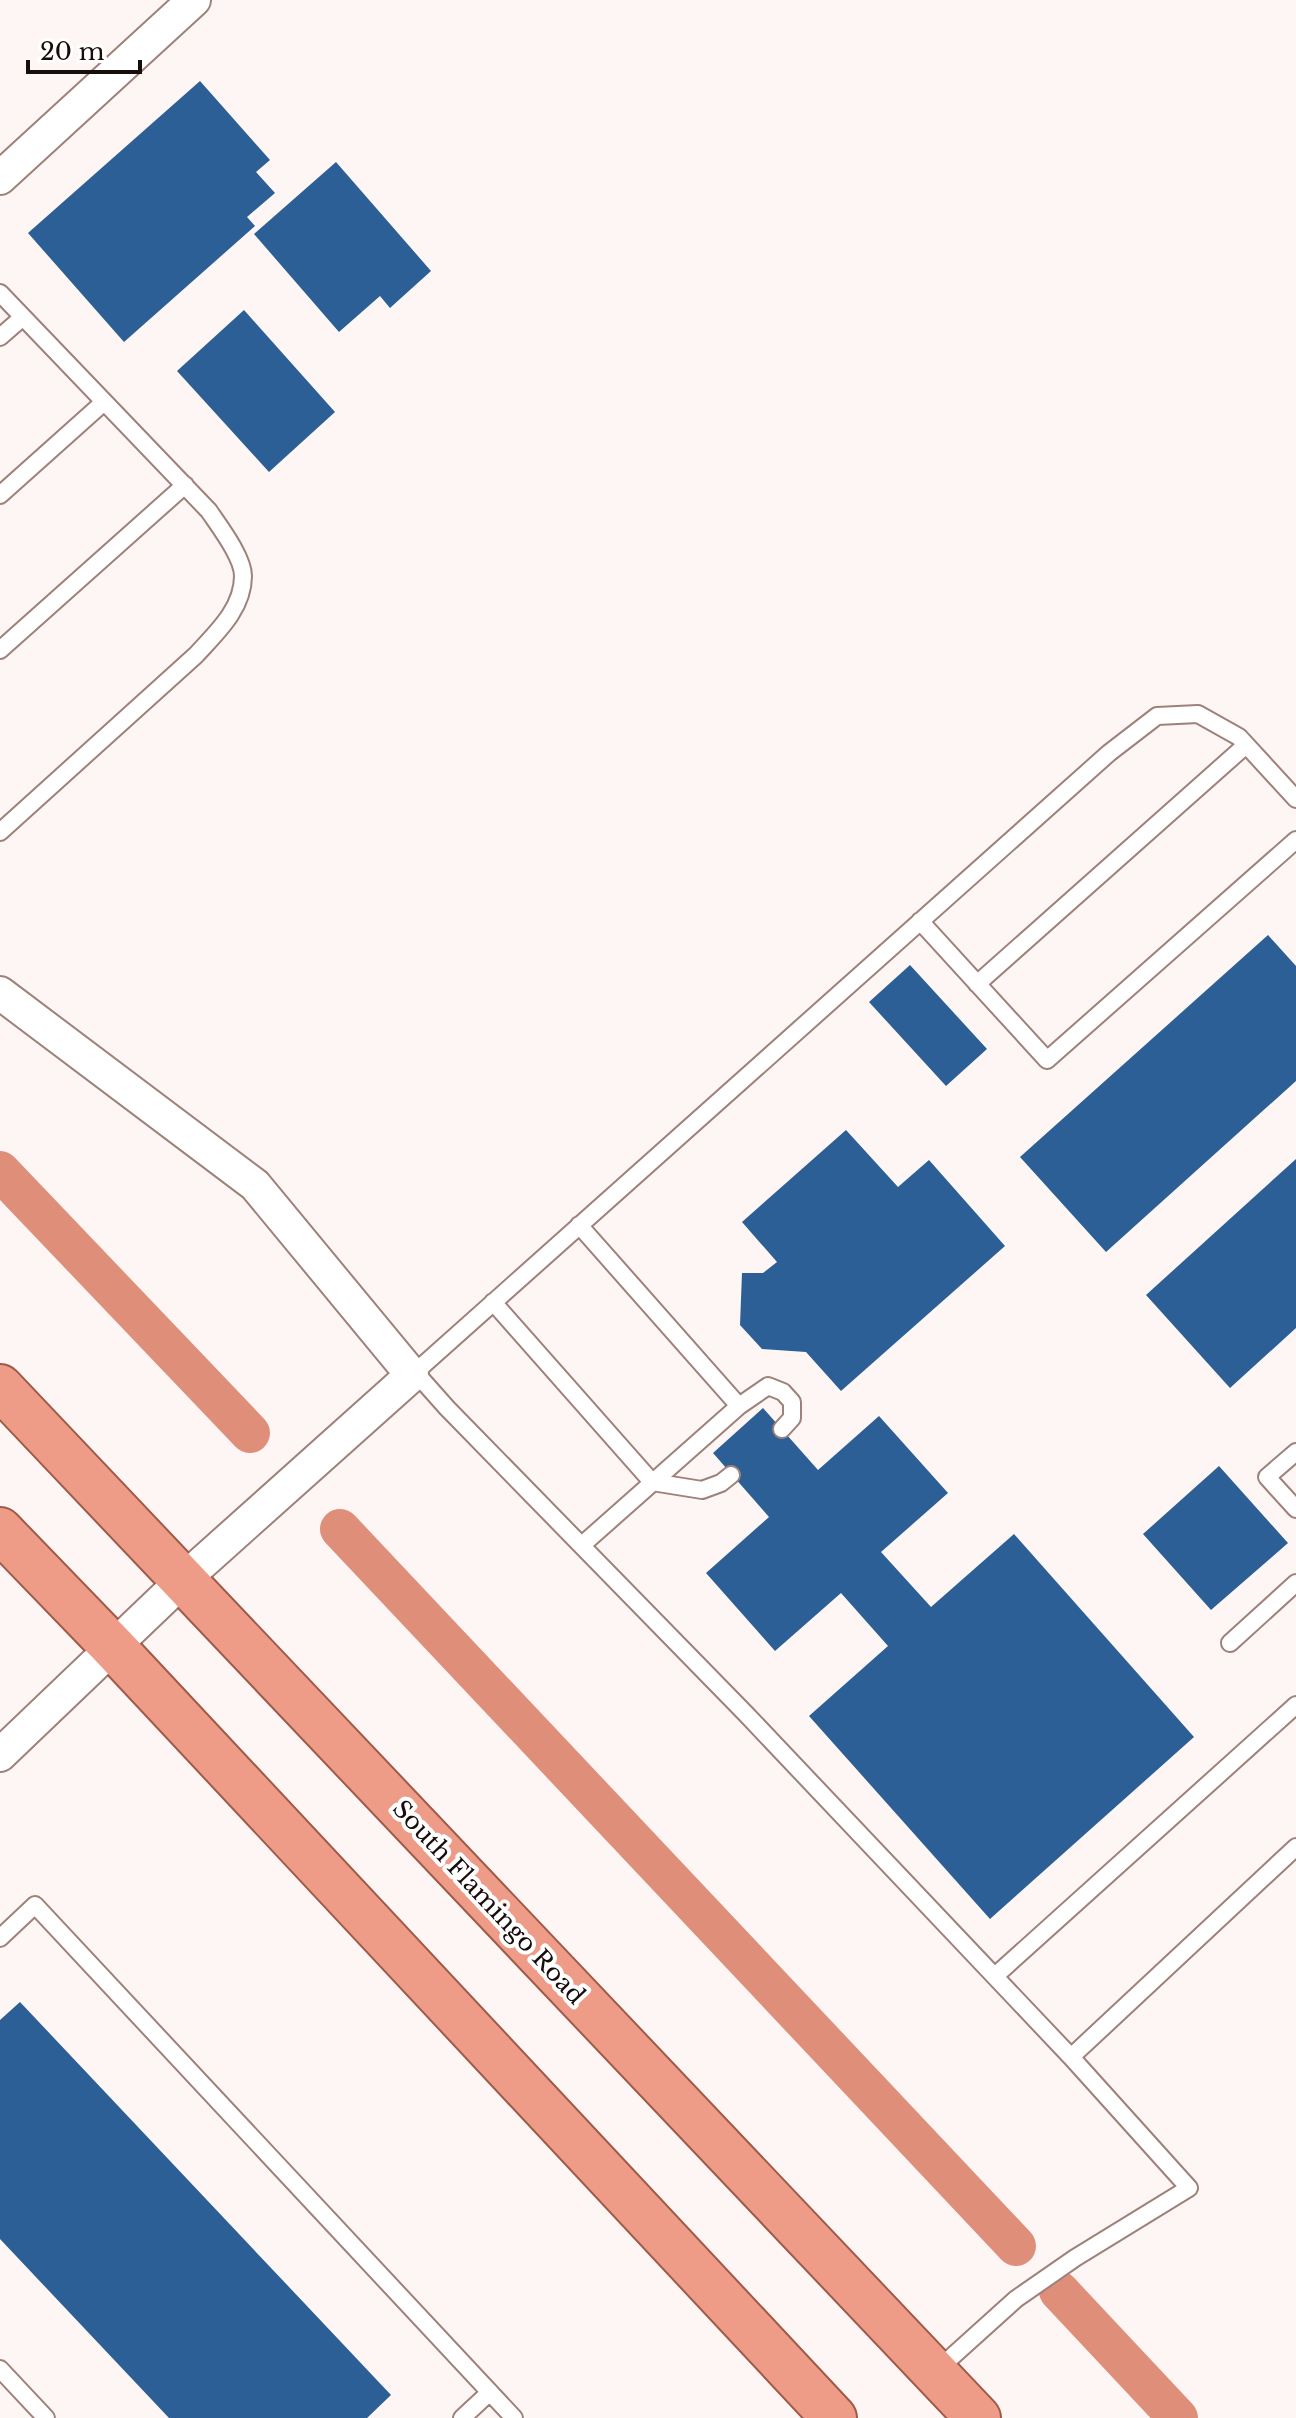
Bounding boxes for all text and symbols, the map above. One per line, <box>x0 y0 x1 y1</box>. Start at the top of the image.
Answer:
scale bar <box>28 24 140 74</box>
text: 20 m <box>40 37 105 66</box>
street label: South Flamingo Road <box>387 1794 591 2010</box>

